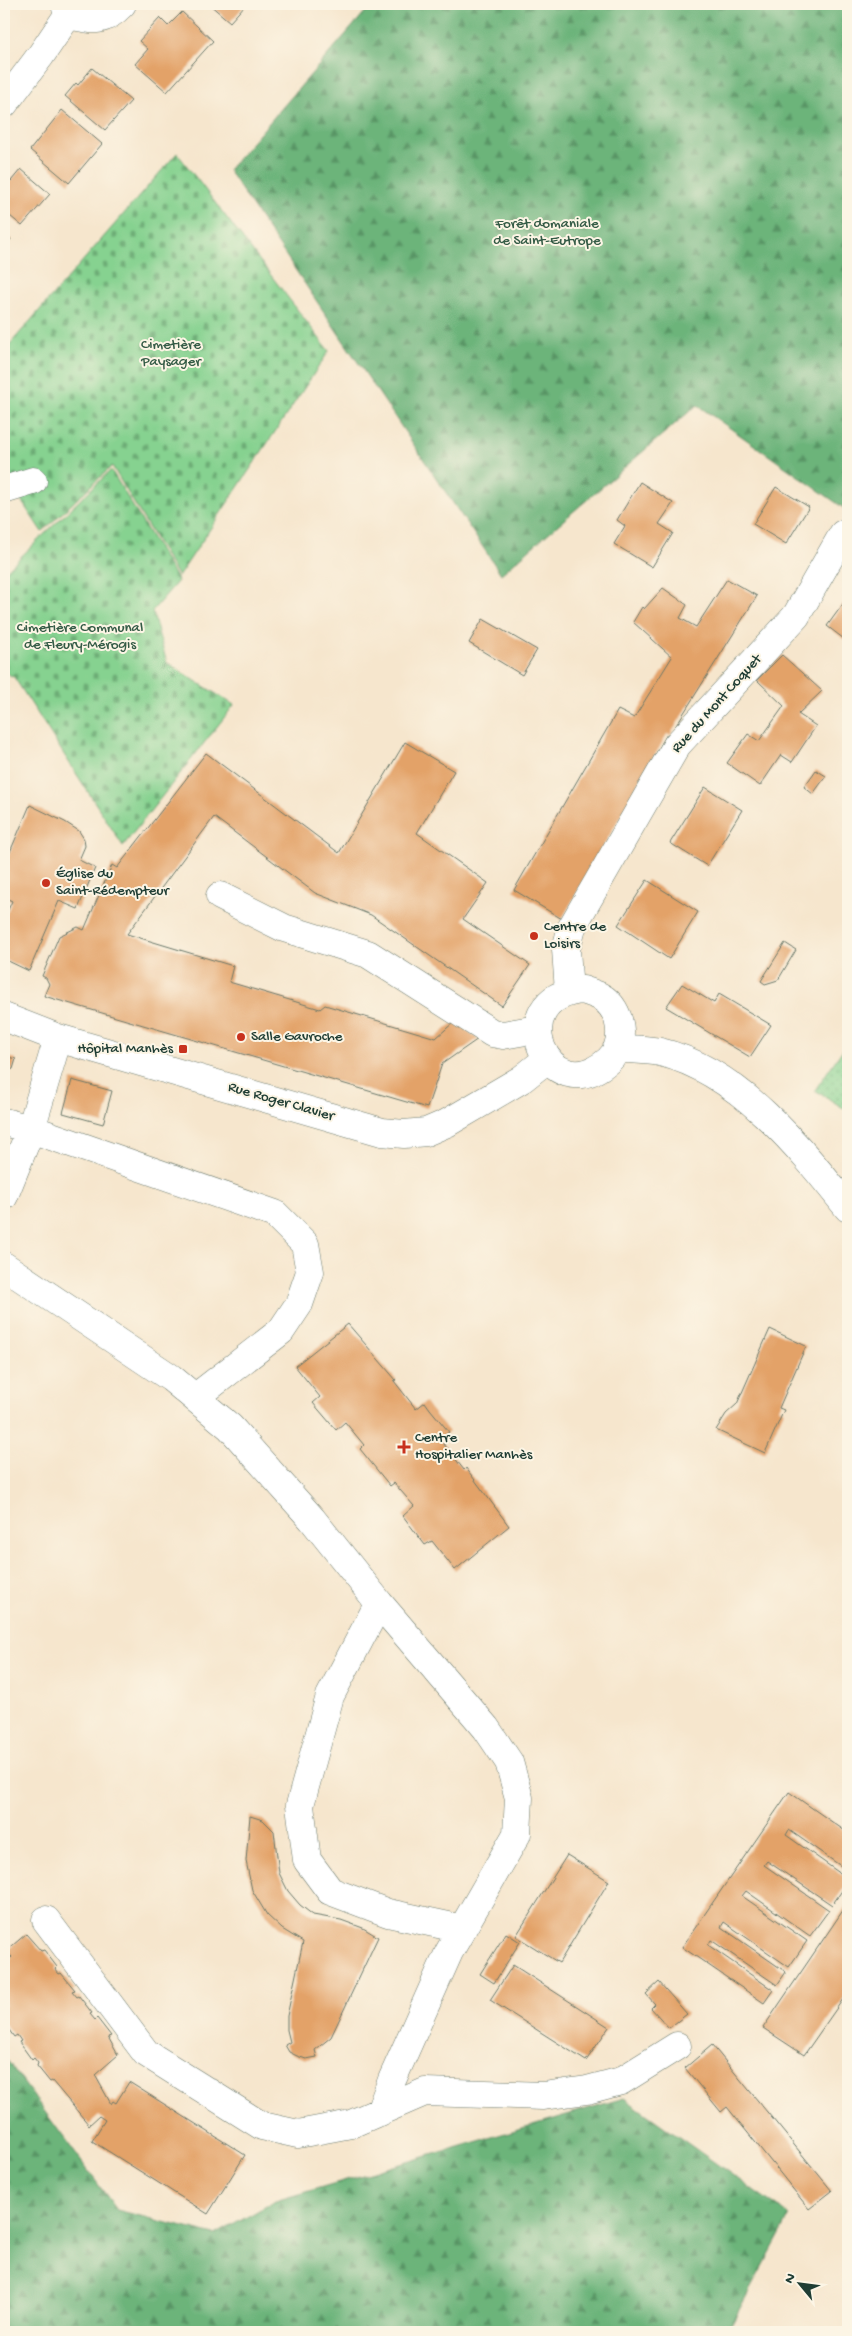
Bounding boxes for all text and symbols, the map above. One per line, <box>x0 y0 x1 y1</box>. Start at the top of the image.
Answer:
park label: Forêt domaniale de Saint-Eutrope <box>493 215 601 250</box>
park label: Cimetière Paysager <box>140 336 202 371</box>
park label: Cimetière Communal de Fleury-Mérogis <box>17 619 143 654</box>
street label: Rue du Mont Coquet <box>668 650 767 757</box>
place label: Église du Saint-Rédempteur <box>56 865 171 900</box>
marker: Église du Saint-Rédempteur <box>40 877 52 889</box>
place label: Centre de Loisirs <box>544 918 607 953</box>
marker: Centre de Loisirs <box>528 930 540 942</box>
place label: Salle Gavroche <box>251 1028 343 1046</box>
marker: Salle Gavroche <box>235 1031 247 1043</box>
place label: Hôpital Manhès <box>78 1040 173 1058</box>
marker: Hôpital Manhès <box>177 1043 189 1055</box>
street label: Rue Roger Clavier <box>226 1078 338 1126</box>
place label: Centre Hospitalier Manhès <box>415 1429 533 1464</box>
marker: Centre Hospitalier Manhès <box>397 1440 411 1454</box>
north arrow <box>774 2258 824 2308</box>
text: N <box>781 2271 800 2287</box>

